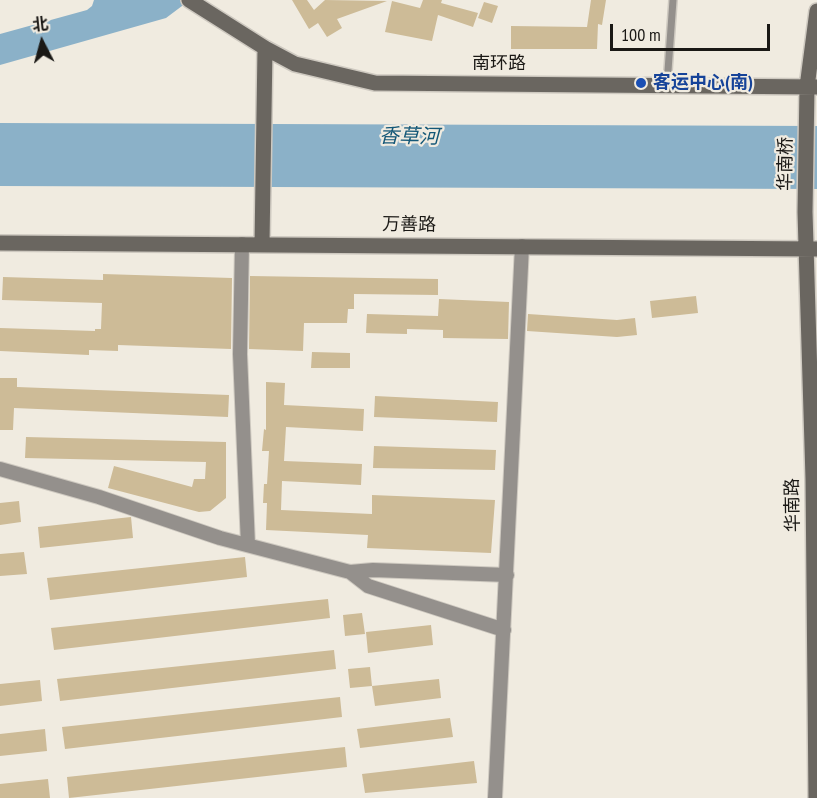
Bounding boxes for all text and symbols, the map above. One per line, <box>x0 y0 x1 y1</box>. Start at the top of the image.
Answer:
north arrow <box>12 12 72 72</box>
scale bar <box>613 12 774 50</box>
text: 北 <box>31 13 49 35</box>
text: 100 m <box>621 23 661 46</box>
street label: 南环路 <box>472 53 526 75</box>
place label: 客运中心(南) <box>653 72 753 94</box>
marker: 客运中心(南) <box>634 76 648 90</box>
water label: 香草河 <box>379 124 439 150</box>
street label: 华南桥 <box>775 137 797 191</box>
street label: 万善路 <box>382 214 436 236</box>
street label: 华南路 <box>782 478 804 532</box>

